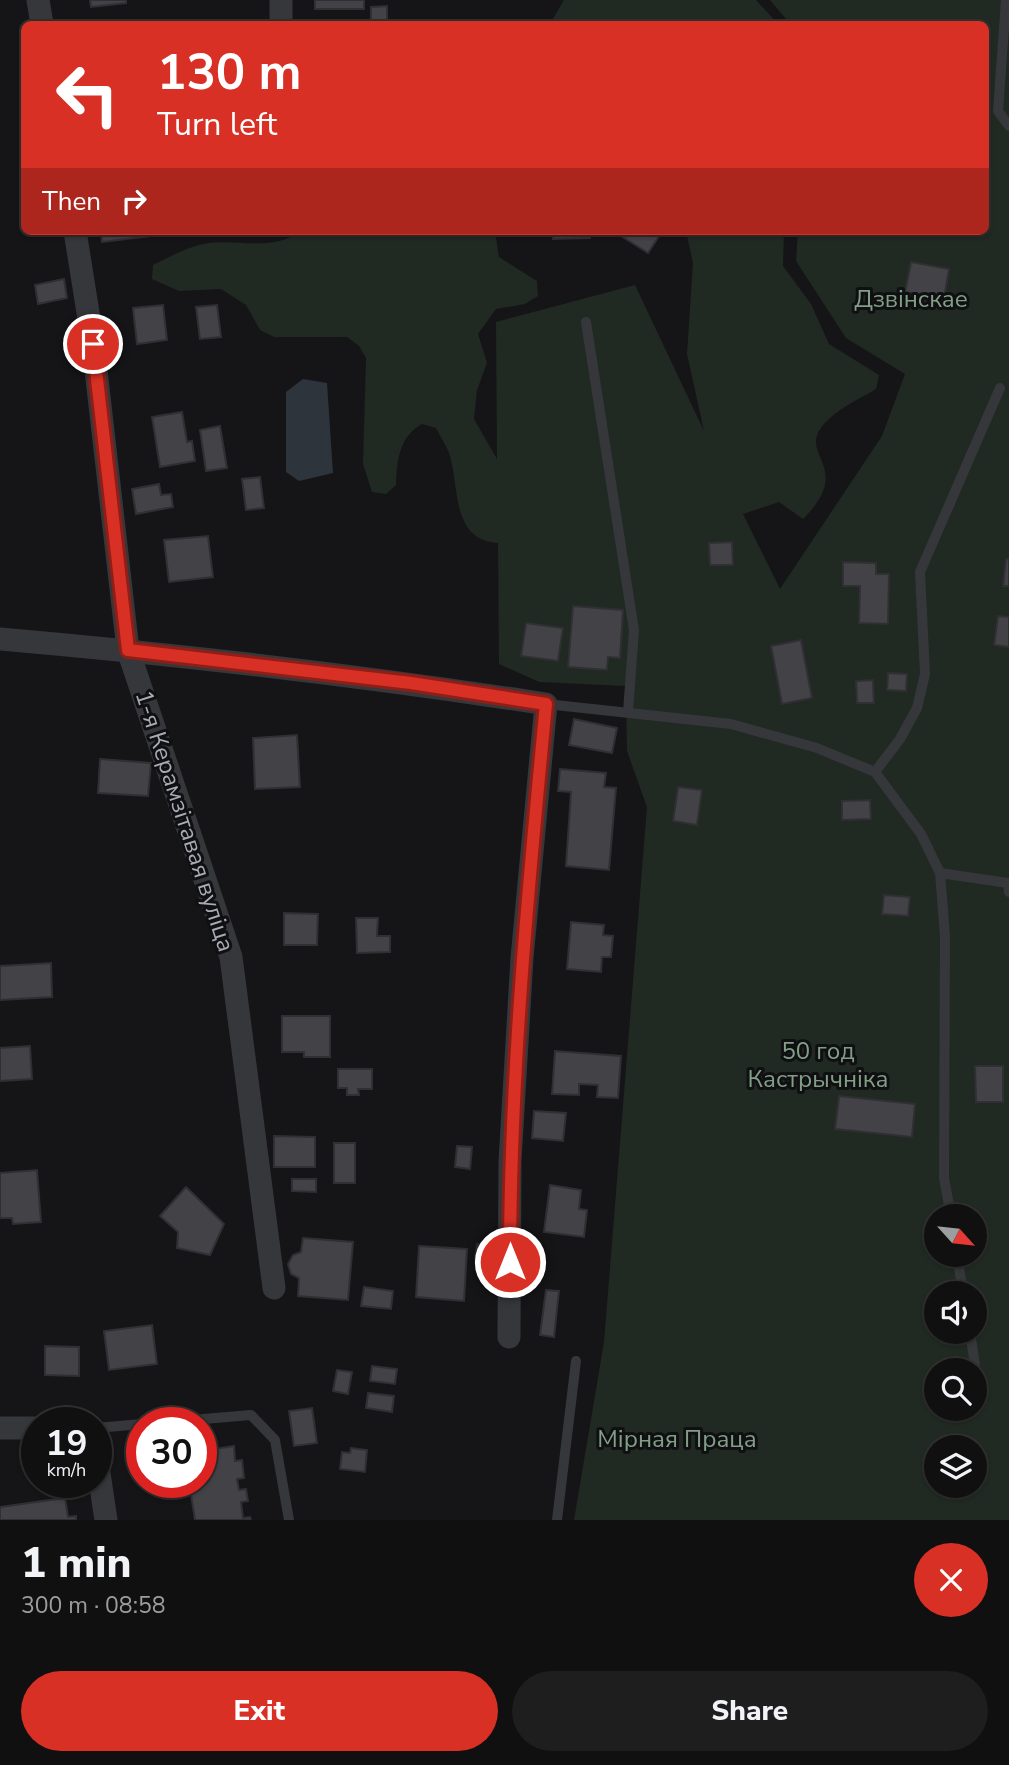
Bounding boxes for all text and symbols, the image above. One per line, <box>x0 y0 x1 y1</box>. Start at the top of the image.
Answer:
text: 130 m <box>157 39 301 106</box>
icon: left <box>42 49 133 140</box>
text: Turn left <box>157 103 277 146</box>
icon: right <box>115 182 153 220</box>
text: Then <box>42 184 101 219</box>
park label: Дзвінскае <box>854 283 968 315</box>
pin <box>63 314 123 374</box>
icon: arrive <box>74 325 112 363</box>
street label: 1-я Керамзітавая вуліца <box>128 686 242 956</box>
park label: 50 год Кастрычніка <box>748 1035 888 1095</box>
north arrow <box>924 1204 987 1267</box>
map controls <box>924 1204 987 1498</box>
position arrow <box>473 1225 547 1299</box>
button: sound <box>924 1281 987 1344</box>
button: search <box>924 1358 987 1421</box>
speed limit sign: 30 <box>126 1407 217 1498</box>
text: 19 <box>45 1420 88 1467</box>
park label: Мірная Праца <box>597 1423 757 1455</box>
button: layers <box>924 1435 987 1498</box>
text: km/h <box>47 1458 86 1482</box>
text: 1 min <box>21 1535 131 1592</box>
button: close <box>914 1543 988 1617</box>
text: 300 m · 08:58 <box>21 1590 166 1621</box>
button: Exit <box>21 1671 498 1751</box>
button: Share <box>512 1671 988 1751</box>

